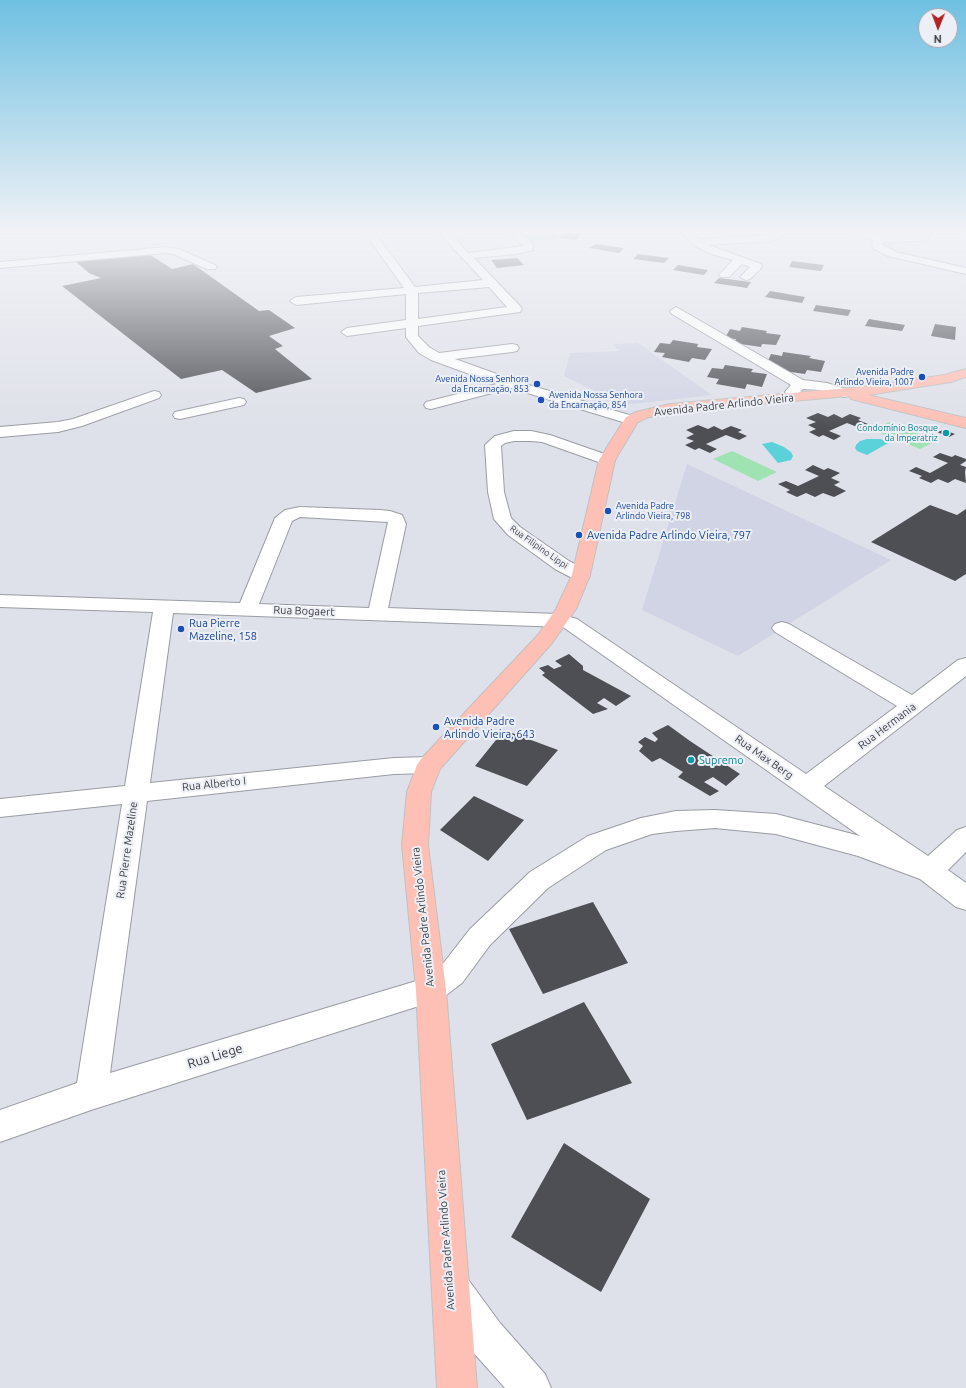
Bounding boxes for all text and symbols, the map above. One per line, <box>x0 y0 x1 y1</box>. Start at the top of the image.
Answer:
north arrow <box>918 8 958 48</box>
text: N <box>934 33 942 45</box>
place label: Avenida Padre Arlindo Vieira, 1007 <box>835 367 914 388</box>
marker: Avenida Padre Arlindo Vieira, 1007 <box>917 372 927 382</box>
place label: Avenida Nossa Senhora da Encarnação, 853 <box>435 374 529 395</box>
marker: Avenida Nossa Senhora da Encarnação, 853 <box>532 379 542 389</box>
place label: Avenida Nossa Senhora da Encarnação, 854 <box>549 390 643 411</box>
street label: Avenida Padre Arlindo Vieira <box>653 391 795 419</box>
marker: Avenida Nossa Senhora da Encarnação, 854 <box>536 395 546 405</box>
place label: Condomínio Bosque da Imperatriz <box>857 423 938 444</box>
marker: Condomínio Bosque da Imperatriz <box>941 428 951 438</box>
place label: Avenida Padre Arlindo Vieira, 798 <box>616 501 690 522</box>
marker: Avenida Padre Arlindo Vieira, 798 <box>603 506 613 516</box>
street label: Rua Filipino Lippi <box>508 523 570 571</box>
place label: Avenida Padre Arlindo Vieira, 797 <box>587 528 751 542</box>
marker: Avenida Padre Arlindo Vieira, 797 <box>574 530 584 540</box>
street label: Rua Bogaert <box>273 603 335 619</box>
place label: Rua Pierre Mazeline, 158 <box>189 616 257 642</box>
marker: Rua Pierre Mazeline, 158 <box>176 624 186 634</box>
street label: Rua Hermania <box>855 700 919 752</box>
place label: Avenida Padre Arlindo Vieira, 643 <box>444 714 535 740</box>
marker: Avenida Padre Arlindo Vieira, 643 <box>431 722 441 732</box>
street label: Rua Max Berg <box>732 732 796 782</box>
place label: Supremo <box>699 753 744 767</box>
marker: Supremo <box>686 755 696 765</box>
street label: Rua Alberto I <box>181 774 247 794</box>
street label: Rua Pierre Mazeline <box>114 801 140 899</box>
street label: Avenida Padre Arlindo Vieira <box>409 846 437 988</box>
street label: Rua Liege <box>186 1040 244 1072</box>
street label: Avenida Padre Arlindo Vieira <box>435 1170 457 1310</box>

